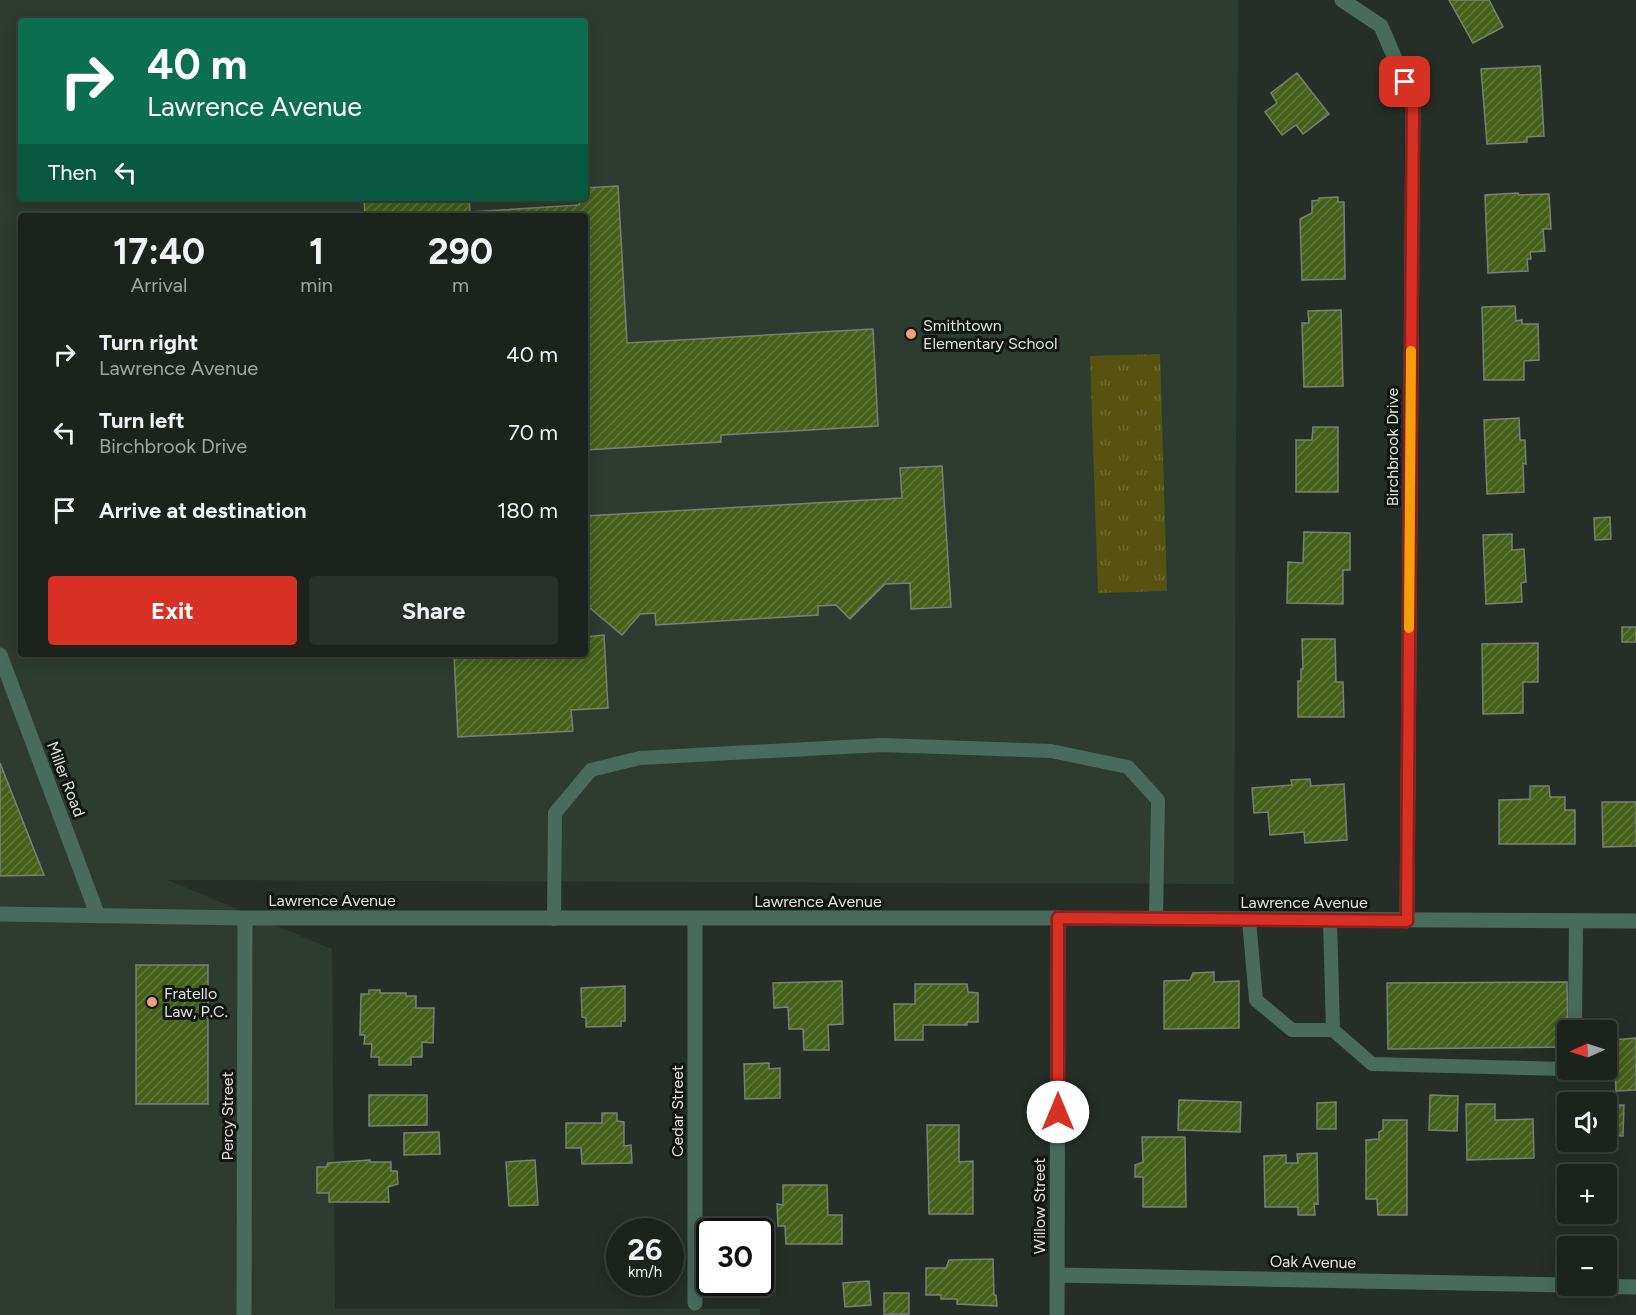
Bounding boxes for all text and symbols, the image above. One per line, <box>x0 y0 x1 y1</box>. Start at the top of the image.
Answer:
text: 40 m <box>147 39 247 90</box>
icon: right <box>48 42 126 120</box>
pin <box>1379 56 1430 107</box>
icon: arrive <box>1388 65 1421 98</box>
text: Lawrence Avenue <box>147 90 362 123</box>
icon: left <box>109 156 142 189</box>
text: Then <box>48 159 97 186</box>
text: 17:40 <box>113 230 205 273</box>
text: 1 <box>309 230 324 273</box>
text: 290 <box>428 230 493 273</box>
text: Arrival <box>131 273 187 297</box>
text: min <box>300 273 333 297</box>
text: m <box>452 273 469 297</box>
place label: Smithtown Elementary School <box>923 316 1057 353</box>
marker: Smithtown Elementary School <box>904 327 918 341</box>
text: Turn right <box>99 329 198 356</box>
icon: right <box>48 338 81 371</box>
text: 40 m <box>506 341 558 368</box>
text: Lawrence Avenue <box>99 356 258 380</box>
street label: Birchbrook Drive <box>1383 387 1402 506</box>
text: Turn left <box>99 407 185 434</box>
icon: left <box>48 416 81 449</box>
text: 70 m <box>508 419 558 446</box>
text: Birchbrook Drive <box>99 434 247 458</box>
icon: arrive <box>48 494 81 527</box>
text: Arrive at destination <box>99 497 307 524</box>
text: 180 m <box>497 497 558 524</box>
button: Exit <box>48 576 297 645</box>
button: Share <box>309 576 558 645</box>
street label: Miller Road <box>43 739 89 819</box>
street label: Lawrence Avenue <box>268 891 396 910</box>
street label: Lawrence Avenue <box>754 892 882 911</box>
street label: Lawrence Avenue <box>1240 893 1368 912</box>
place label: Fratello Law, P.C. <box>164 984 228 1021</box>
marker: Fratello Law, P.C. <box>145 995 159 1009</box>
north arrow <box>1557 1020 1617 1080</box>
map controls <box>1557 1020 1617 1296</box>
street label: Cedar Street <box>668 1065 687 1157</box>
street label: Percy Street <box>218 1072 237 1160</box>
position arrow <box>1026 1080 1090 1144</box>
button: sound <box>1557 1092 1617 1152</box>
street label: Willow Street <box>1030 1158 1049 1254</box>
button: + <box>1557 1164 1617 1224</box>
speed limit sign: 30 <box>696 1218 774 1296</box>
text: 26 <box>628 1231 662 1268</box>
button: − <box>1557 1236 1617 1296</box>
street label: Oak Avenue <box>1270 1252 1357 1272</box>
text: km/h <box>628 1263 662 1281</box>

